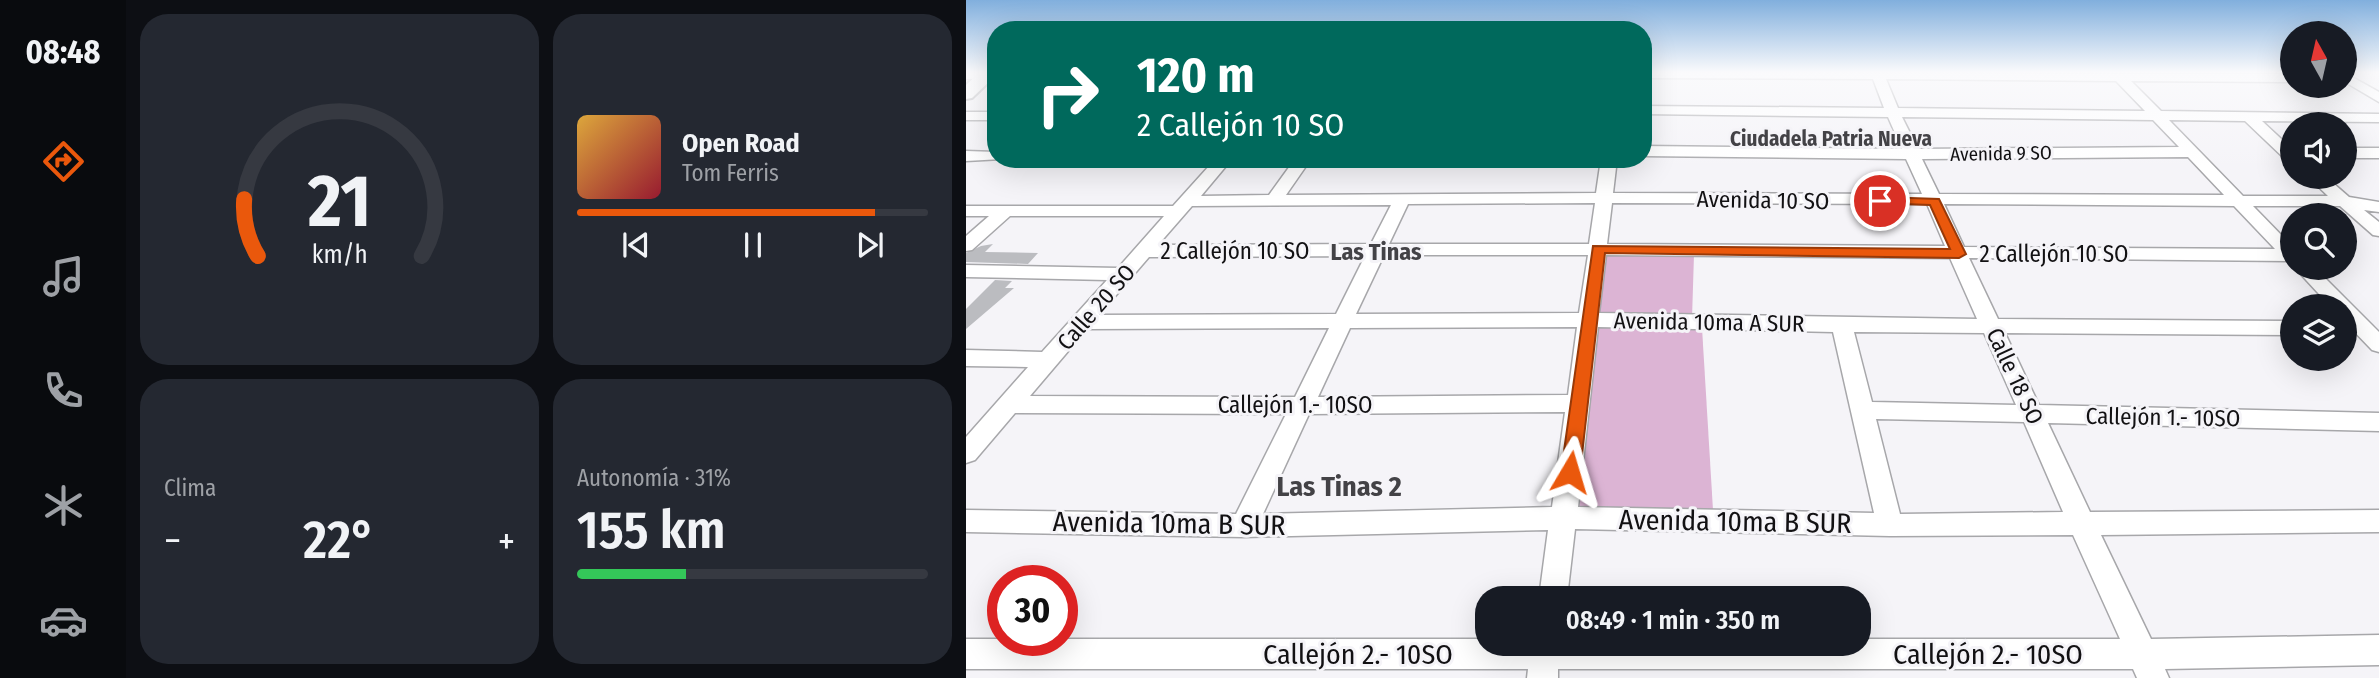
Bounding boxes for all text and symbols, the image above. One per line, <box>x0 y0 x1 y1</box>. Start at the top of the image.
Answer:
north arrow <box>2280 21 2357 98</box>
map controls <box>2280 21 2357 371</box>
text: 08:48 <box>26 33 100 71</box>
text: 120 m <box>1137 46 1255 105</box>
icon: right <box>1022 49 1113 140</box>
text: 2 Callejón 10 SO <box>1137 106 1344 144</box>
button: sound <box>2280 112 2357 189</box>
district label: Ciudadela Patria Nueva <box>1730 126 1932 152</box>
text: Open Road <box>682 128 800 159</box>
icon: directions <box>39 137 88 186</box>
street label: Avenida 9 SO <box>1950 141 2052 166</box>
text: 21 <box>307 158 371 245</box>
text: Tom Ferris <box>682 159 779 187</box>
pin <box>1850 171 1910 231</box>
icon: arrive <box>1861 182 1899 220</box>
street label: Avenida 10 SO <box>1696 185 1830 215</box>
button: search <box>2280 203 2357 280</box>
icon: previous <box>617 226 655 264</box>
icon: pause <box>734 226 772 264</box>
icon: next <box>851 226 889 264</box>
street label: 2 Callejón 10 SO <box>1160 237 1310 265</box>
district label: Las Tinas <box>1330 238 1422 266</box>
text: km/h <box>312 240 367 270</box>
street label: 2 Callejón 10 SO <box>1979 240 2129 268</box>
icon: music <box>39 252 88 301</box>
street label: Calle 20 SO <box>1051 258 1141 356</box>
button: layers <box>2280 294 2357 371</box>
street label: Avenida 10ma A SUR <box>1613 306 1805 338</box>
street label: Calle 18 SO <box>1981 323 2049 429</box>
icon: phone <box>39 366 88 415</box>
street label: Callejón 1.- 10SO <box>1218 391 1372 419</box>
street label: Callejón 1.- 10SO <box>2085 402 2241 432</box>
position arrow <box>1533 435 1607 509</box>
text: Autonomía · 31% <box>577 464 731 492</box>
district label: Las Tinas 2 <box>1276 470 1402 503</box>
text: Clima <box>164 474 216 502</box>
icon: climate <box>39 481 88 530</box>
text: 155 km <box>577 499 725 562</box>
street label: Avenida 10ma B SUR <box>1618 503 1852 540</box>
street label: Avenida 10ma B SUR <box>1052 505 1286 542</box>
text: 22° <box>303 509 375 572</box>
text: − <box>164 518 181 564</box>
text: + <box>498 518 515 564</box>
speed limit sign: 30 <box>987 565 1078 656</box>
icon: car <box>39 596 88 645</box>
text: 08:49 · 1 min · 350 m <box>1566 605 1780 636</box>
street label: Callejón 2.- 10SO <box>1263 638 1453 671</box>
street label: Callejón 2.- 10SO <box>1893 638 2083 671</box>

